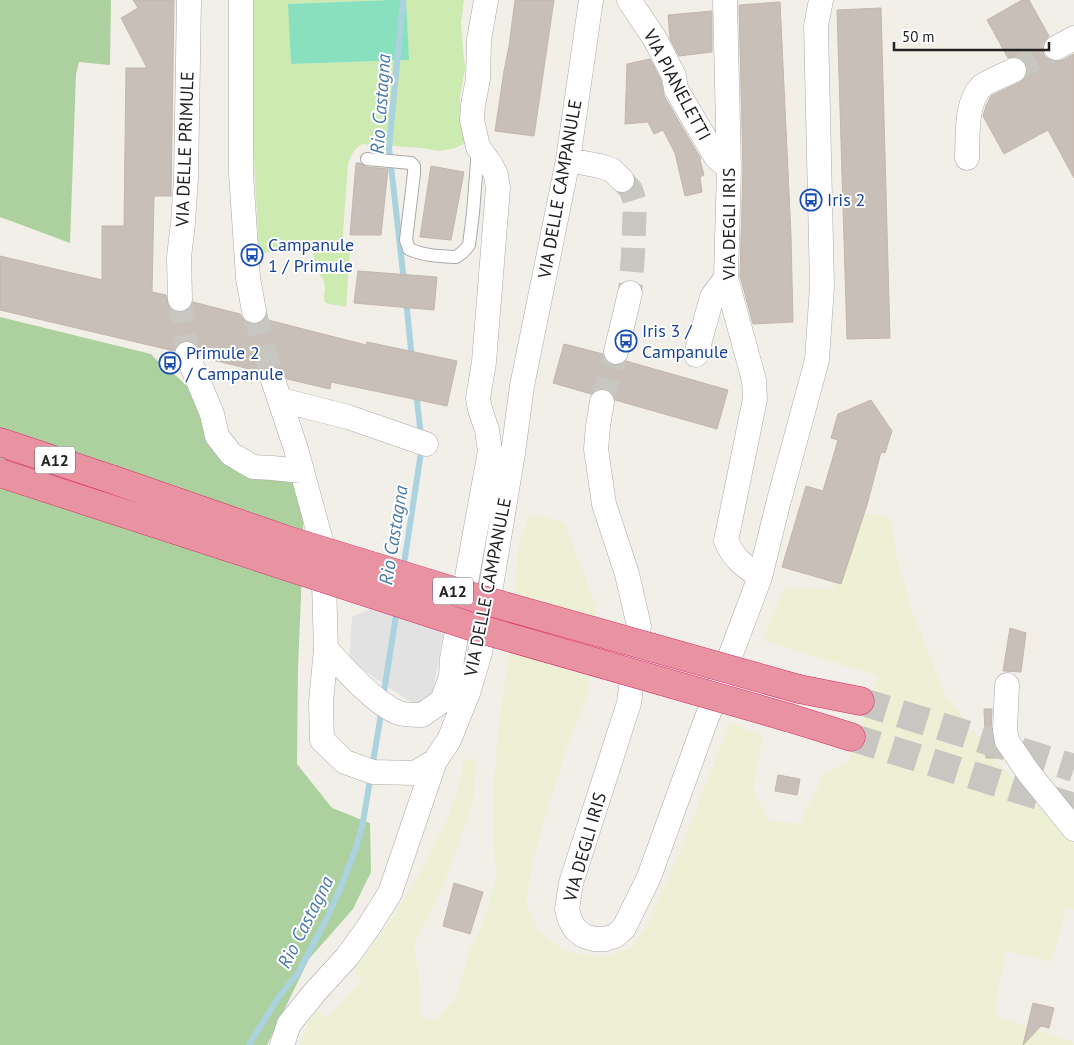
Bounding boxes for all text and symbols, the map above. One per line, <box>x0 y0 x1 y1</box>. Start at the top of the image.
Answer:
scale bar <box>894 20 1049 52</box>
street label: VIA PIANELETTI <box>638 25 716 144</box>
text: 50 m <box>902 27 935 46</box>
water label: Rio Castagna <box>365 52 396 155</box>
street label: VIA DELLE PRIMULE <box>170 71 199 228</box>
street label: VIA DELLE CAMPANULE <box>532 98 587 281</box>
street label: VIA DEGLI IRIS <box>717 168 740 281</box>
bus stop icon: Iris 2 <box>799 188 823 212</box>
place label: Iris 2 <box>827 188 865 211</box>
place label: Campanule 1 / Primule <box>268 233 354 277</box>
bus stop icon: Campanule 1 / Primule <box>240 243 264 267</box>
place label: Iris 3 / Campanule <box>642 319 728 363</box>
bus stop icon: Iris 3 / Campanule <box>614 329 638 353</box>
place label: Primule 2 / Campanule <box>185 341 283 385</box>
bus stop icon: Primule 2 / Campanule <box>158 351 182 375</box>
road number: A12 <box>35 446 75 474</box>
water label: Rio Castagna <box>373 483 413 586</box>
street label: VIA DELLE CAMPANULE <box>459 496 516 679</box>
road number: A12 <box>433 578 473 604</box>
street label: VIA DEGLI IRIS <box>558 790 611 905</box>
water label: Rio Castagna <box>272 871 339 972</box>

